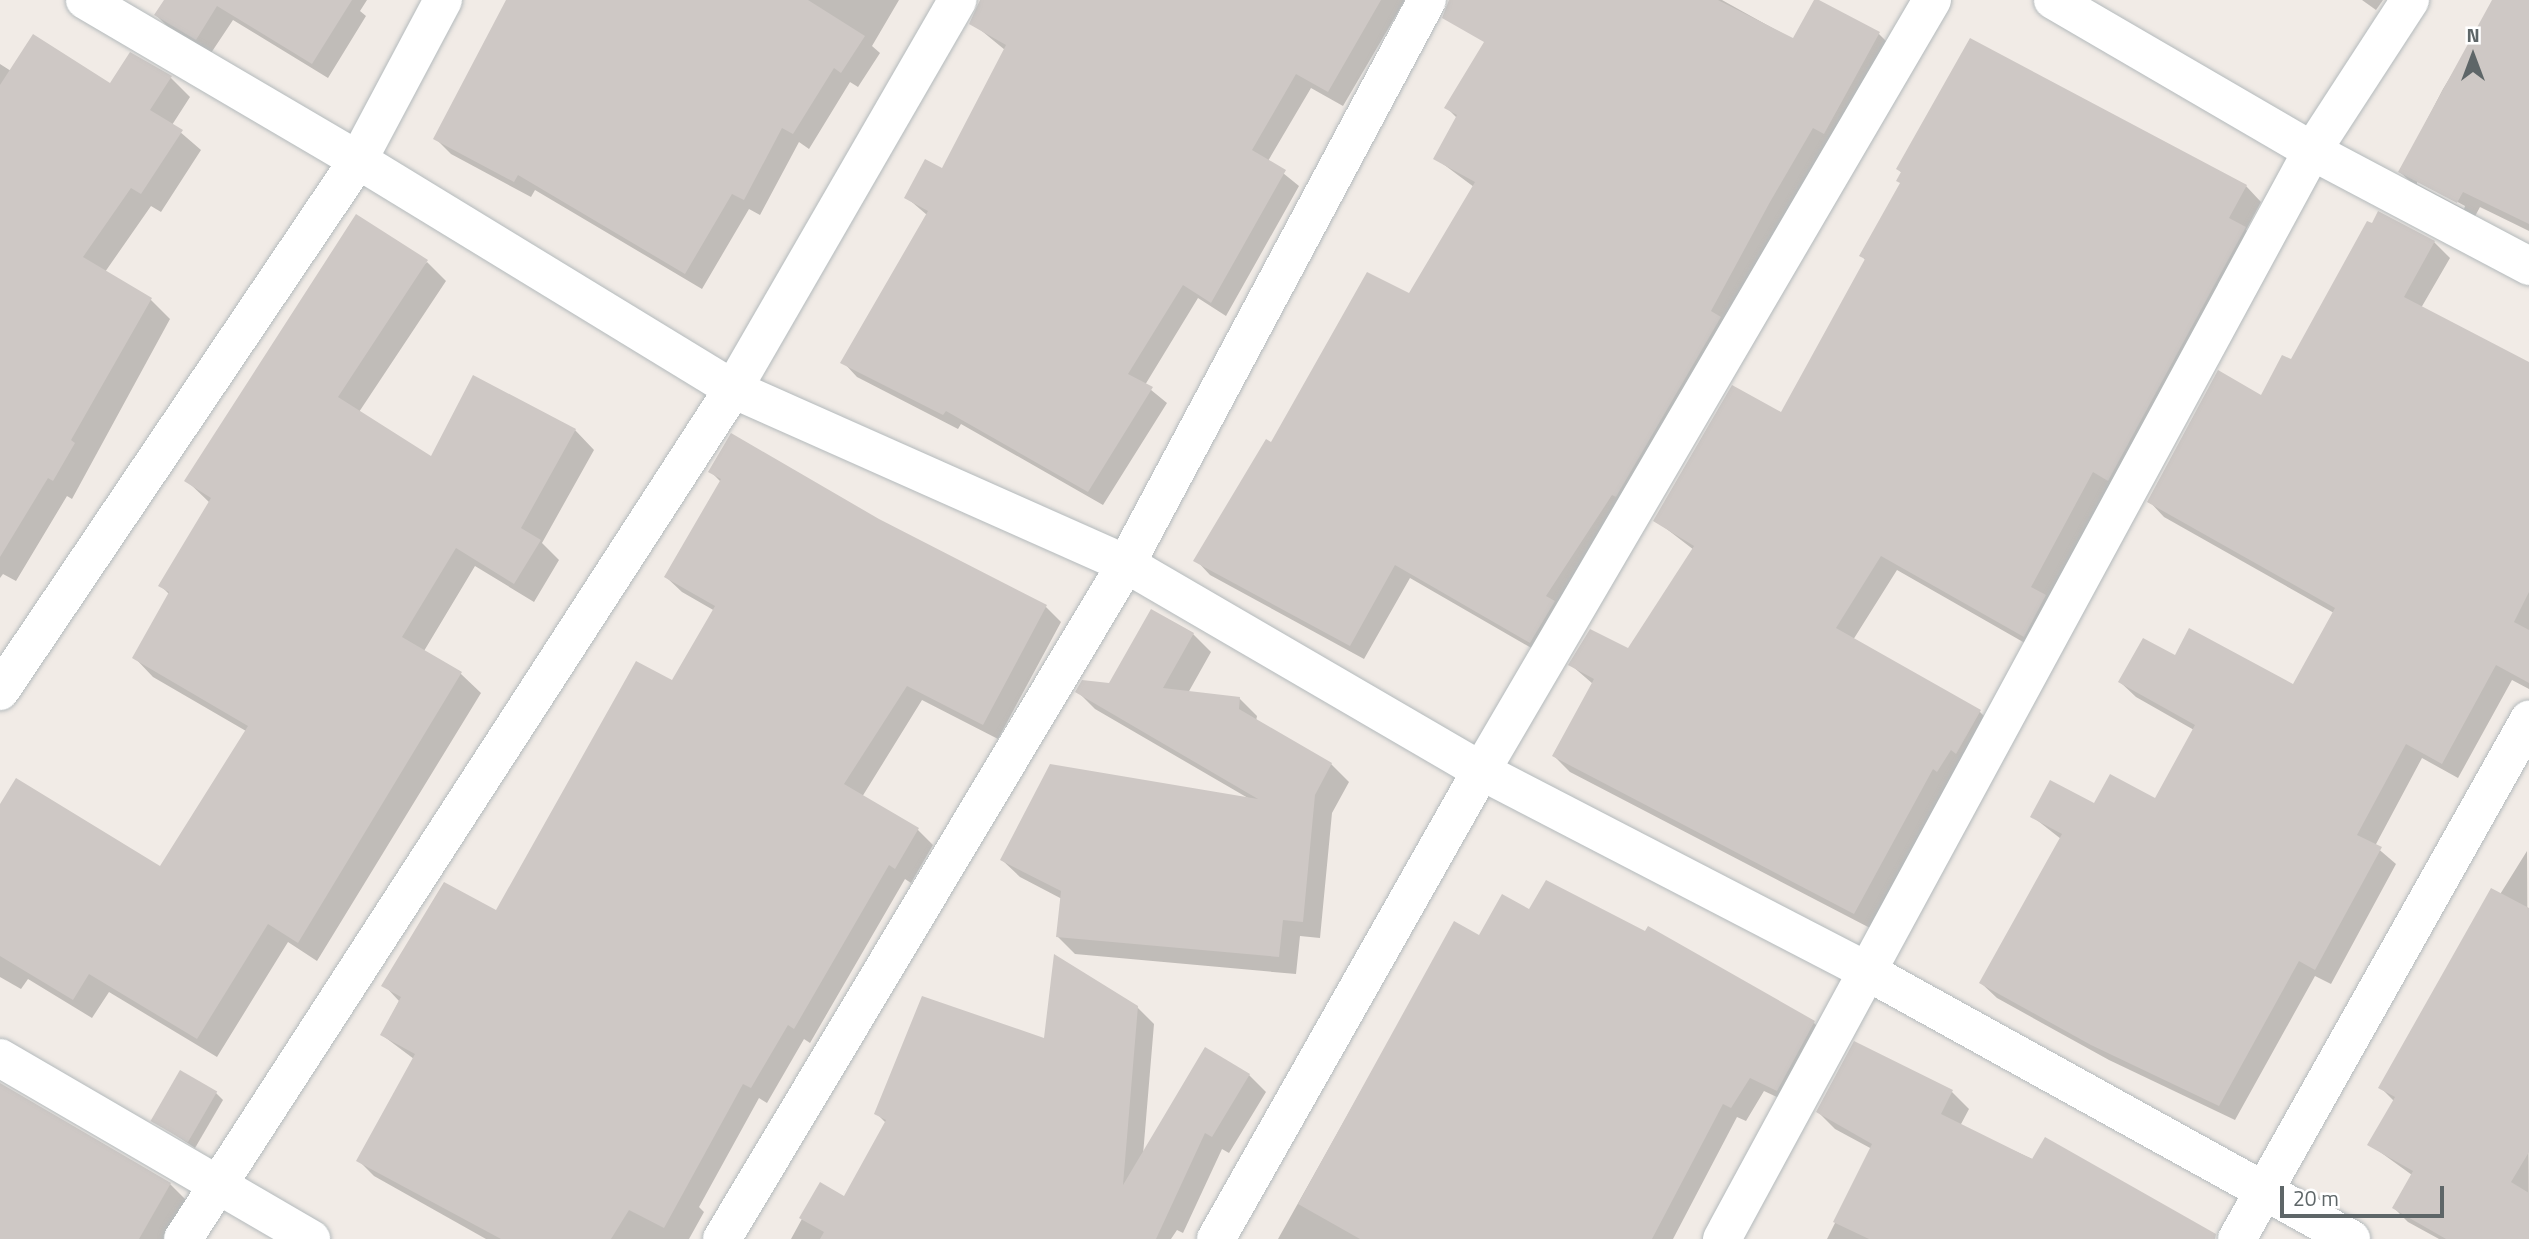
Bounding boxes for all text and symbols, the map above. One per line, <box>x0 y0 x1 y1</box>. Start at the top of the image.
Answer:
text: N <box>2466 20 2480 49</box>
north arrow <box>2438 21 2508 91</box>
scale bar <box>2284 1172 2448 1216</box>
text: 20 m <box>2293 1182 2339 1214</box>

